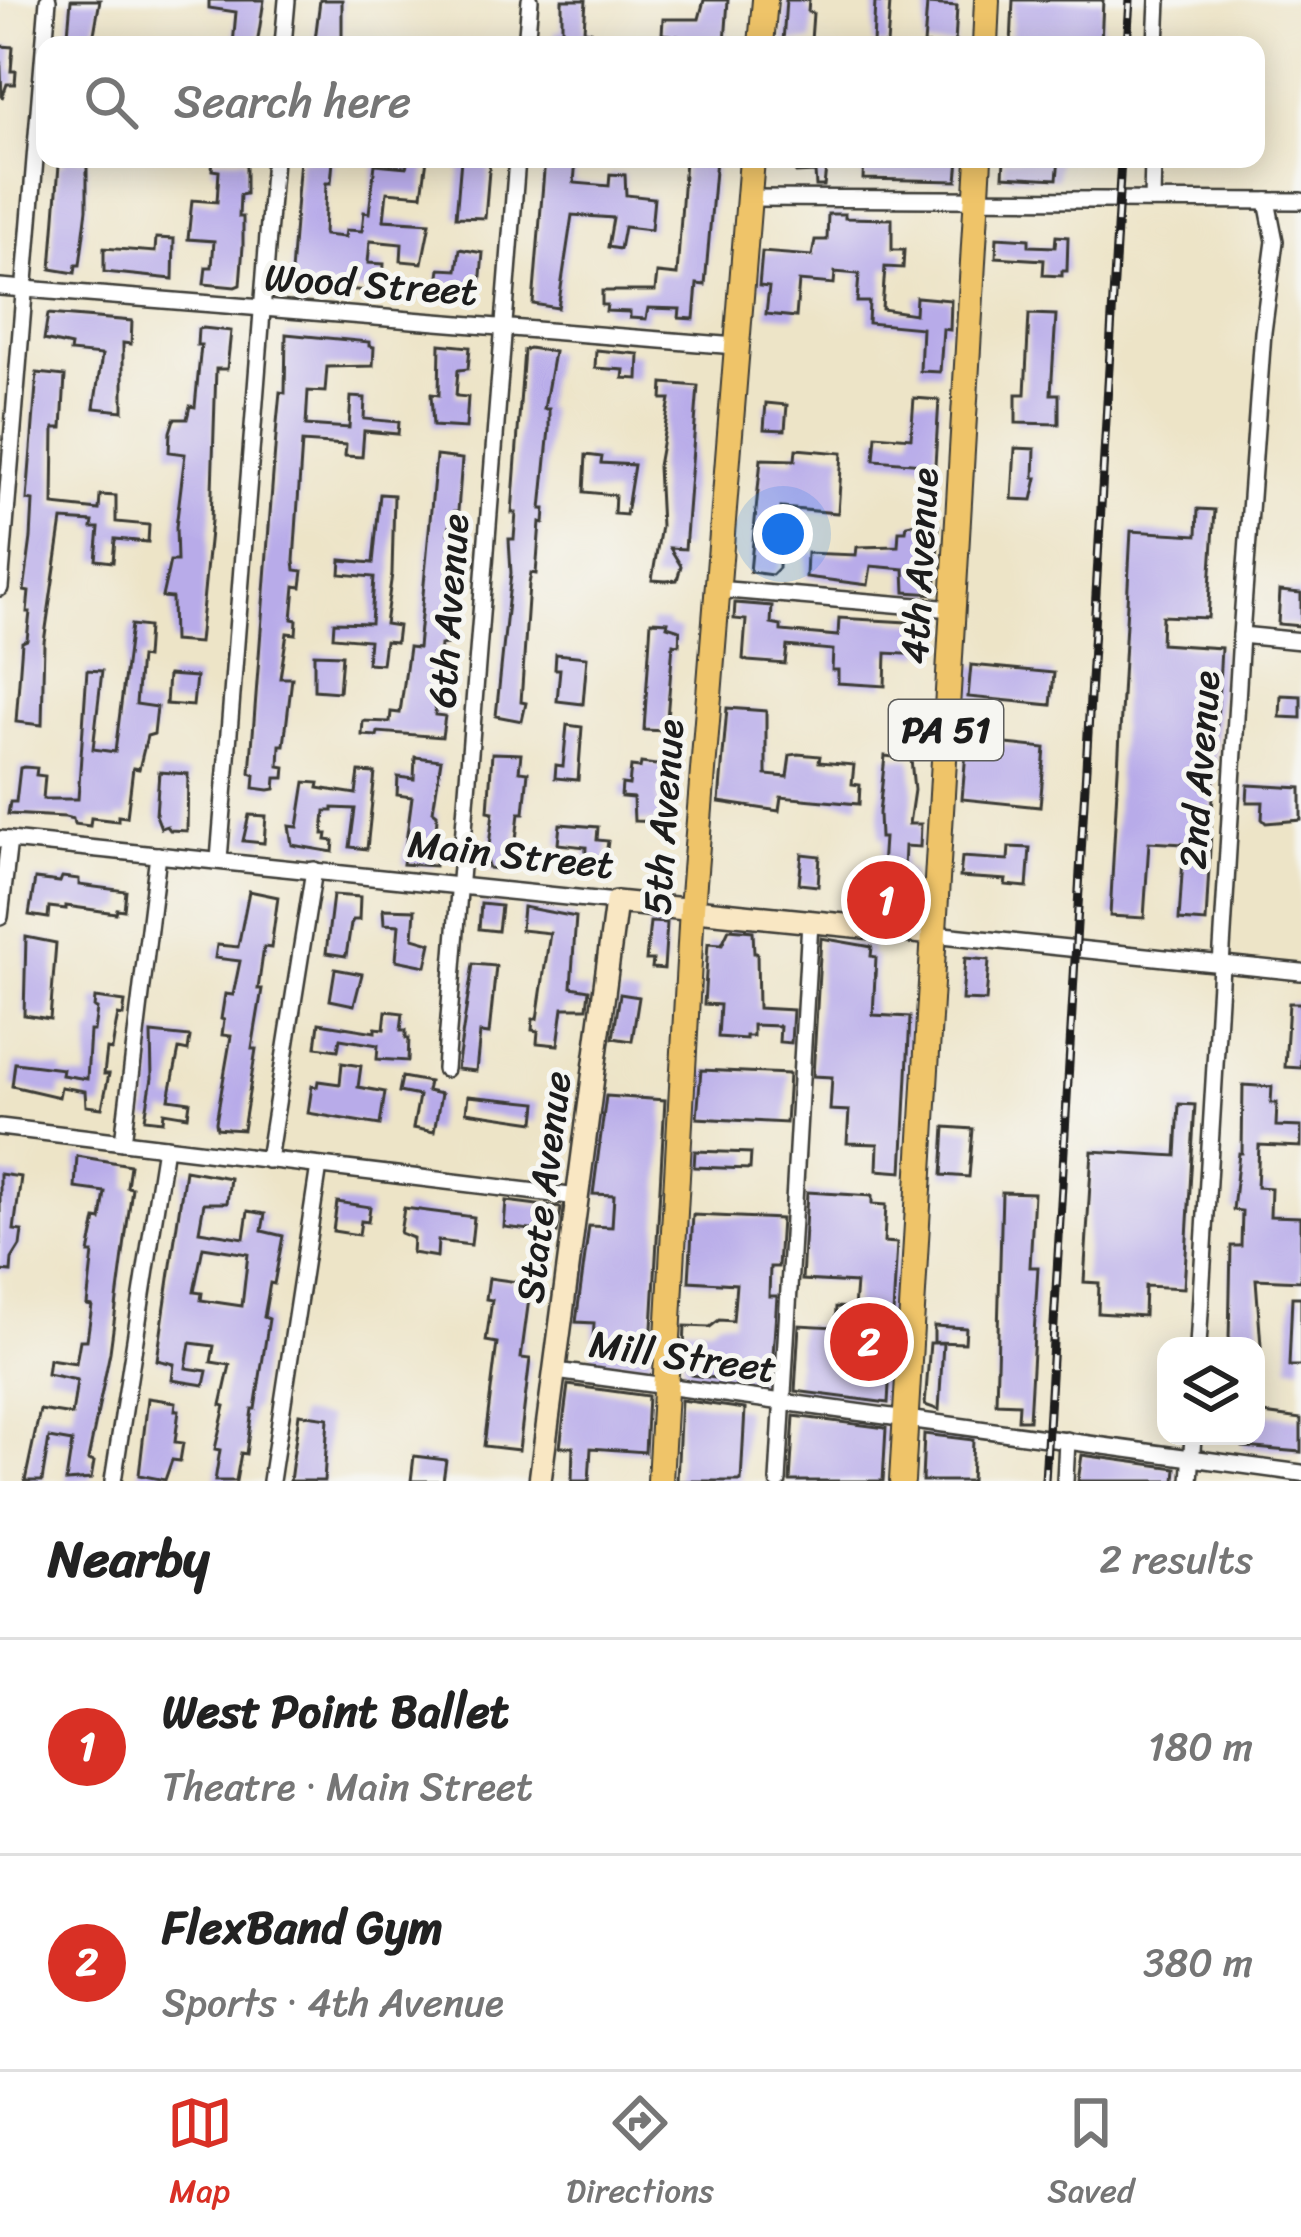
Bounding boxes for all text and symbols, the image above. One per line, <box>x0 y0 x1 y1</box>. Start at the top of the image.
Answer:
search box <box>36 36 1265 168</box>
text: Search here <box>174 62 411 142</box>
icon: search <box>78 69 144 135</box>
street label: Wood Street <box>262 242 480 326</box>
street label: 4th Avenue <box>879 466 959 666</box>
your location <box>753 504 813 564</box>
street label: 6th Avenue <box>407 512 489 710</box>
street label: 2nd Avenue <box>1158 668 1240 872</box>
road number: PA 51 <box>889 700 1003 760</box>
street label: 5th Avenue <box>622 717 704 917</box>
street label: Main Street <box>405 809 617 899</box>
pin: 1 <box>847 855 925 945</box>
street label: State Avenue <box>495 1067 591 1307</box>
pin: 2 <box>830 1297 908 1387</box>
street label: Mill Street <box>585 1309 781 1403</box>
map controls <box>1157 1337 1265 1445</box>
button: layers <box>1157 1337 1265 1445</box>
text: Nearby <box>48 1514 209 1604</box>
text: 2 results <box>1099 1525 1253 1594</box>
text: West Point Ballet <box>162 1672 509 1752</box>
text: 1 <box>79 1712 95 1781</box>
text: 180 m <box>1148 1712 1253 1781</box>
text: Theatre · Main Street <box>162 1752 533 1821</box>
text: FlexBand Gym <box>162 1888 443 1968</box>
text: 2 <box>76 1928 98 1997</box>
text: 380 m <box>1143 1928 1253 1997</box>
text: Sports · 4th Avenue <box>162 1968 504 2037</box>
tab: Map <box>167 2090 233 2220</box>
tab: Directions <box>566 2090 714 2220</box>
tab: Saved <box>1047 2090 1134 2220</box>

